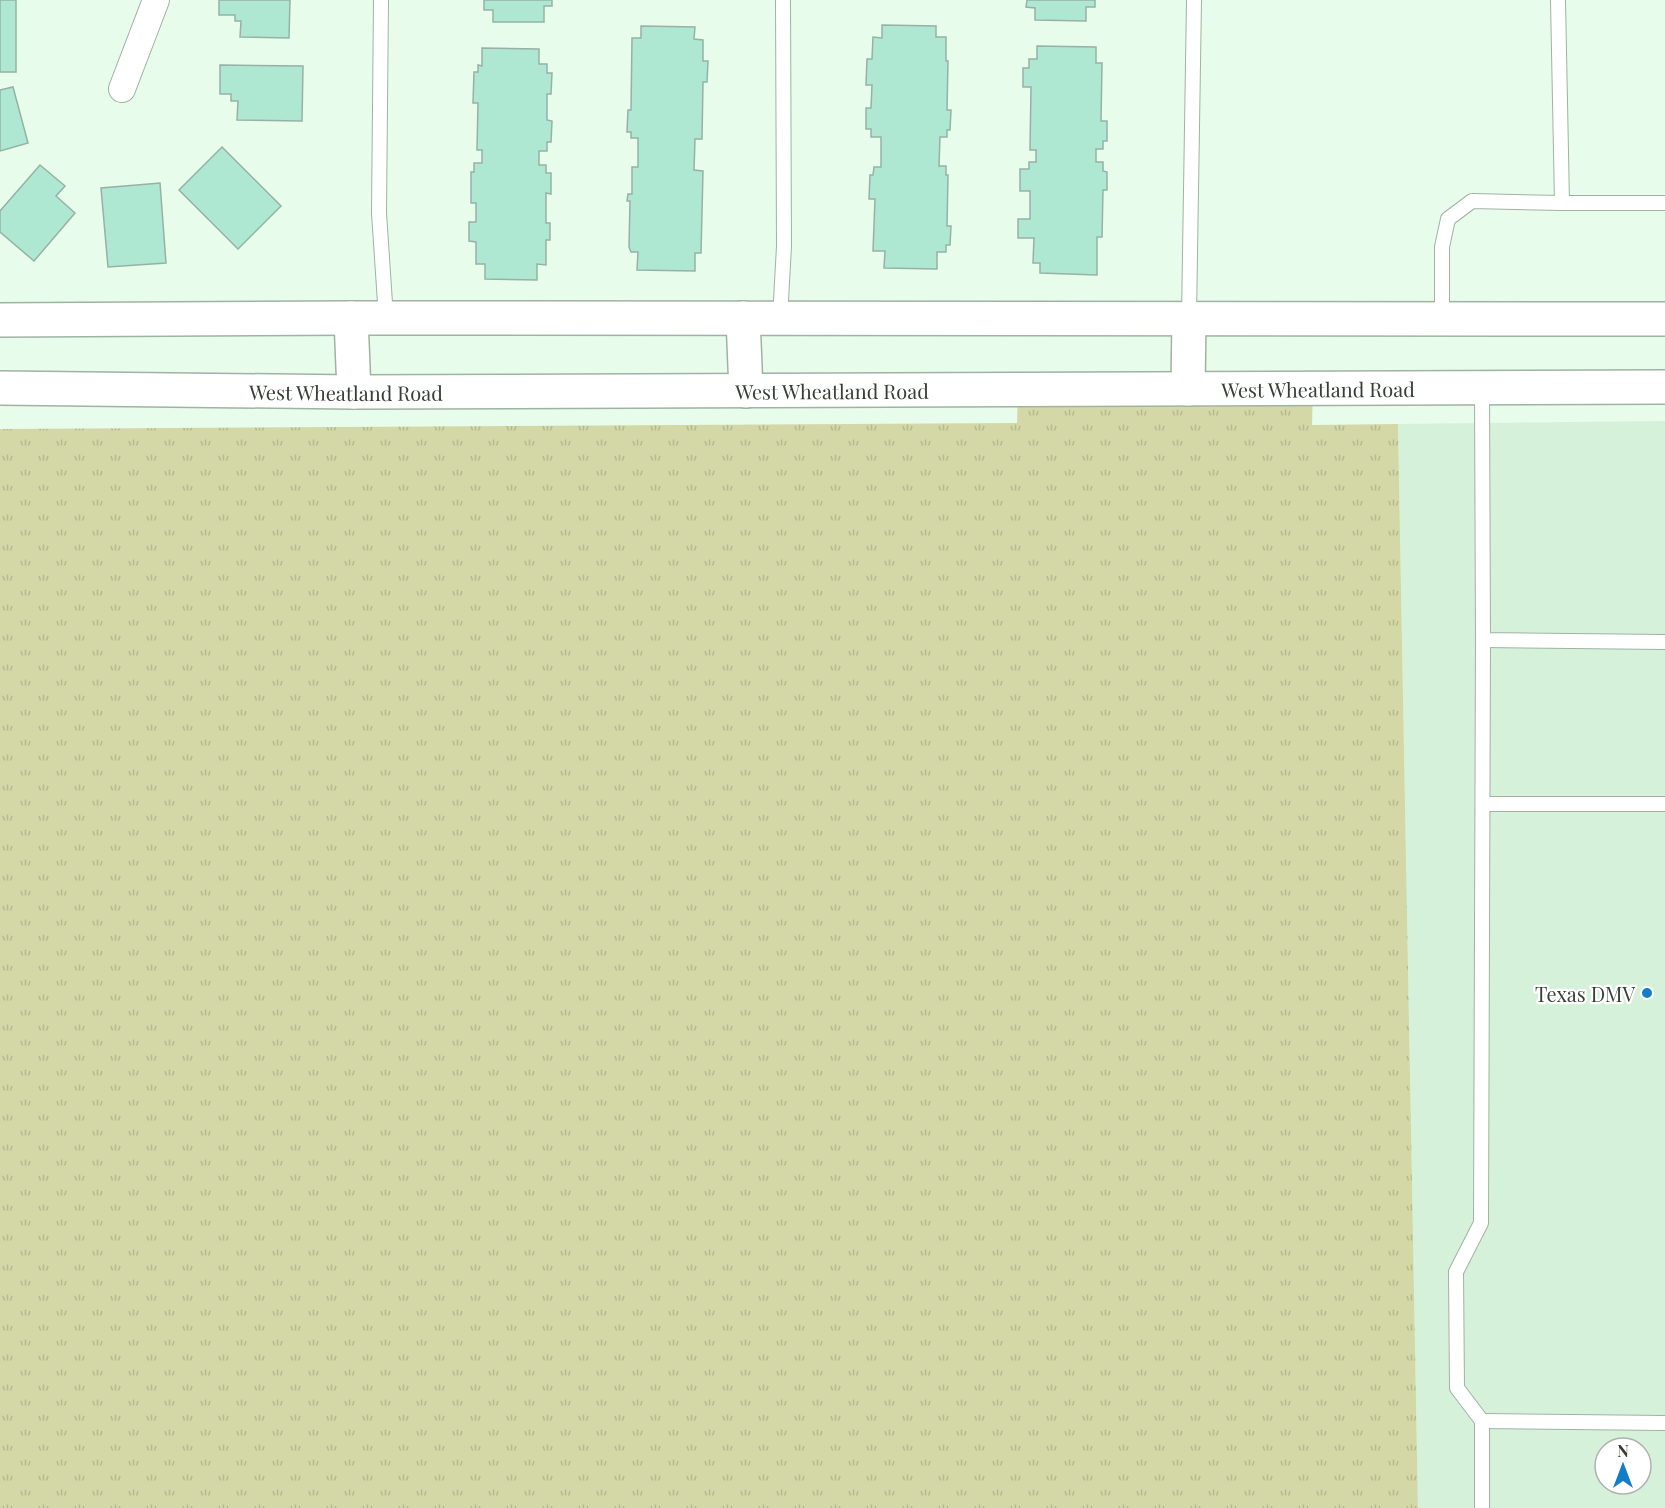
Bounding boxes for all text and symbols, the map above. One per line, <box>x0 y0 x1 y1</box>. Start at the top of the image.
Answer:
street label: West Wheatland Road <box>1220 374 1415 402</box>
street label: West Wheatland Road <box>734 376 929 404</box>
street label: West Wheatland Road <box>248 377 443 406</box>
place label: Texas DMV <box>1535 980 1635 1007</box>
marker: Texas DMV <box>1640 986 1654 1000</box>
north arrow <box>1593 1436 1653 1496</box>
text: N <box>1617 1440 1629 1461</box>

